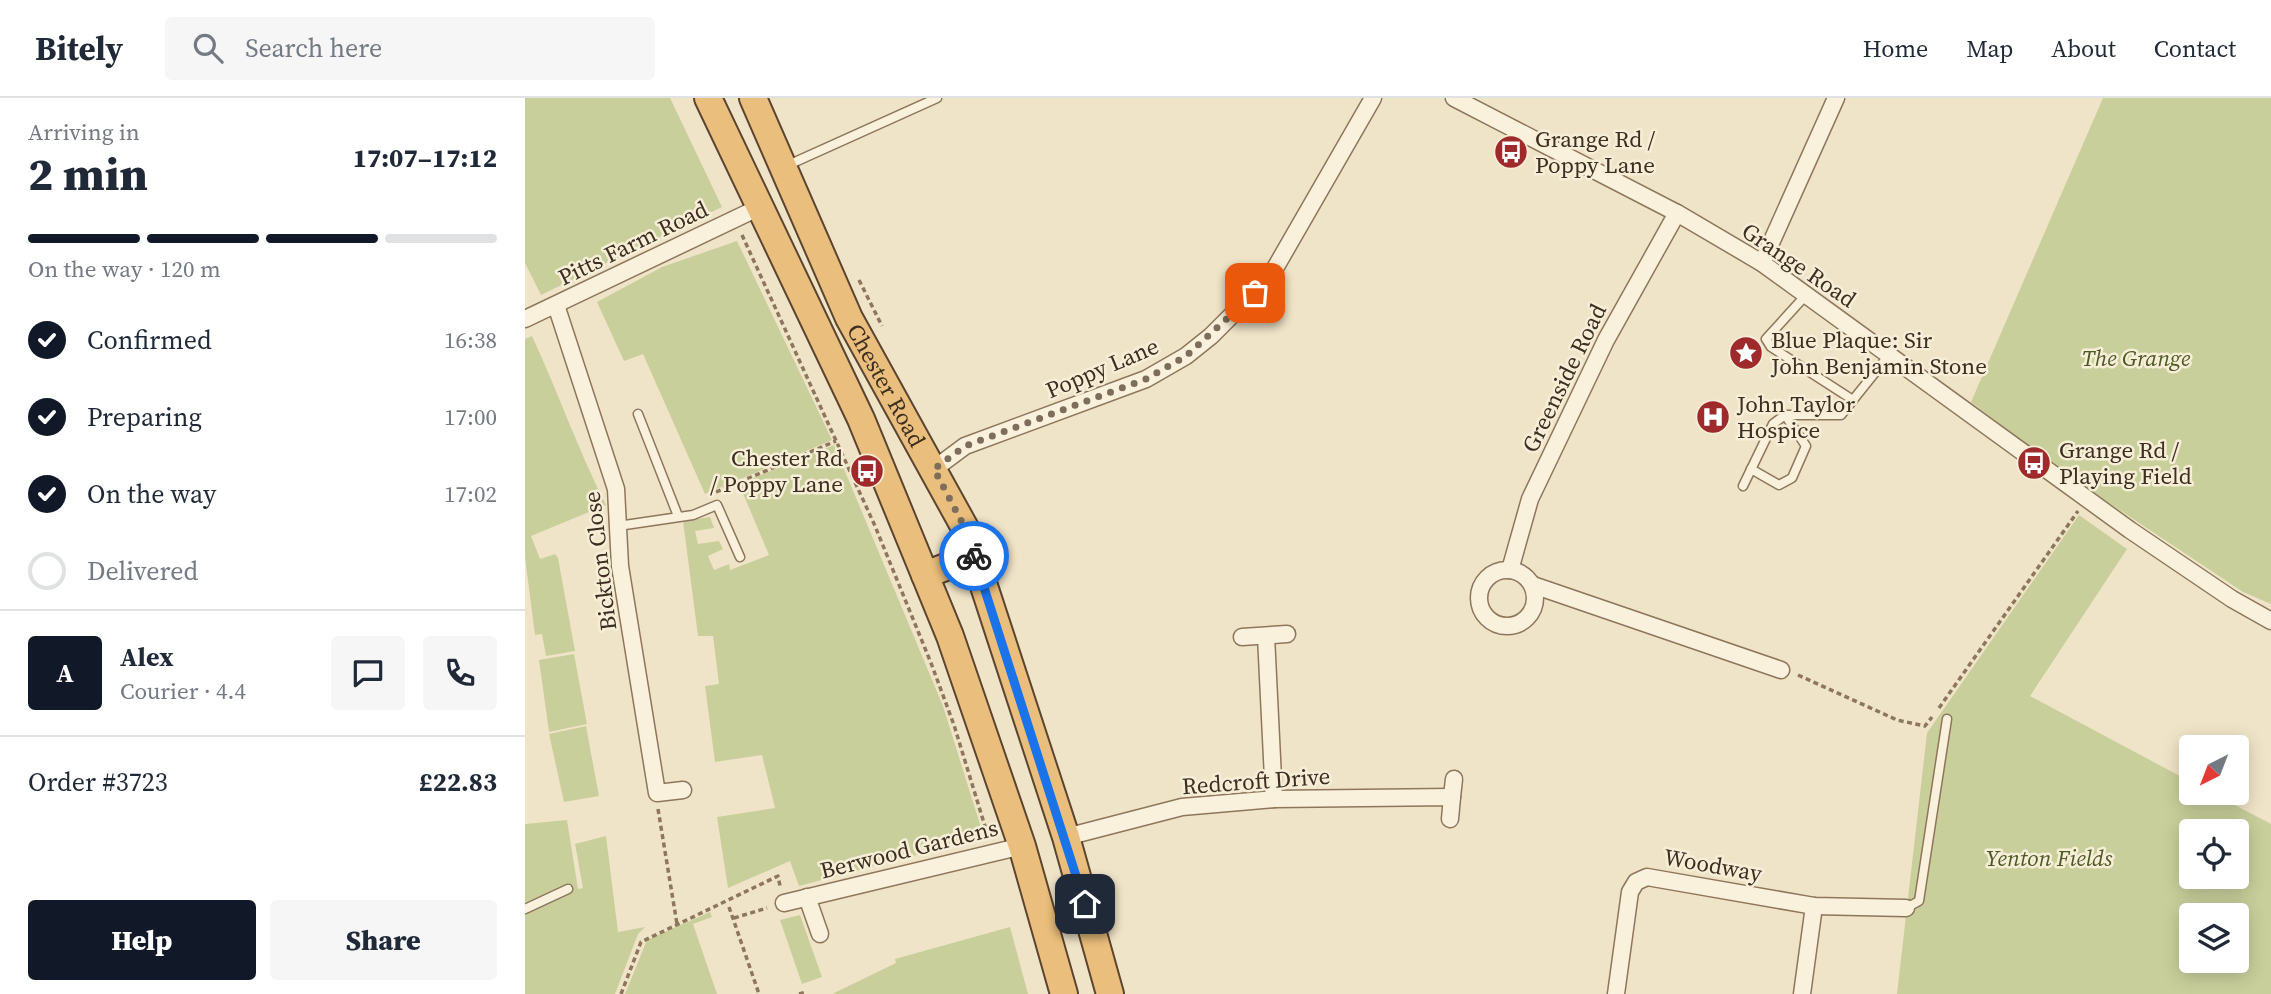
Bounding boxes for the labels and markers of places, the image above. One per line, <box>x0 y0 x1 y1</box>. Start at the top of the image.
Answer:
place label: Grange Rd / Poppy Lane <box>1535 123 1656 181</box>
bus stop icon: Grange Rd / Poppy Lane <box>1492 133 1530 171</box>
pin <box>1225 263 1285 323</box>
place label: Blue Plaque: Sir John Benjamin Stone <box>1770 324 1987 382</box>
place icon: Blue Plaque: Sir John Benjamin Stone <box>1727 334 1765 372</box>
place label: John Taylor Hospice <box>1736 388 1855 446</box>
hospital icon: John Taylor Hospice <box>1694 398 1732 436</box>
place label: Grange Rd / Playing Field <box>2059 434 2192 492</box>
place label: Chester Rd / Poppy Lane <box>710 442 843 500</box>
bus stop icon: Grange Rd / Playing Field <box>2015 444 2053 482</box>
bus stop icon: Chester Rd / Poppy Lane <box>848 452 886 490</box>
pin <box>1055 874 1115 934</box>

